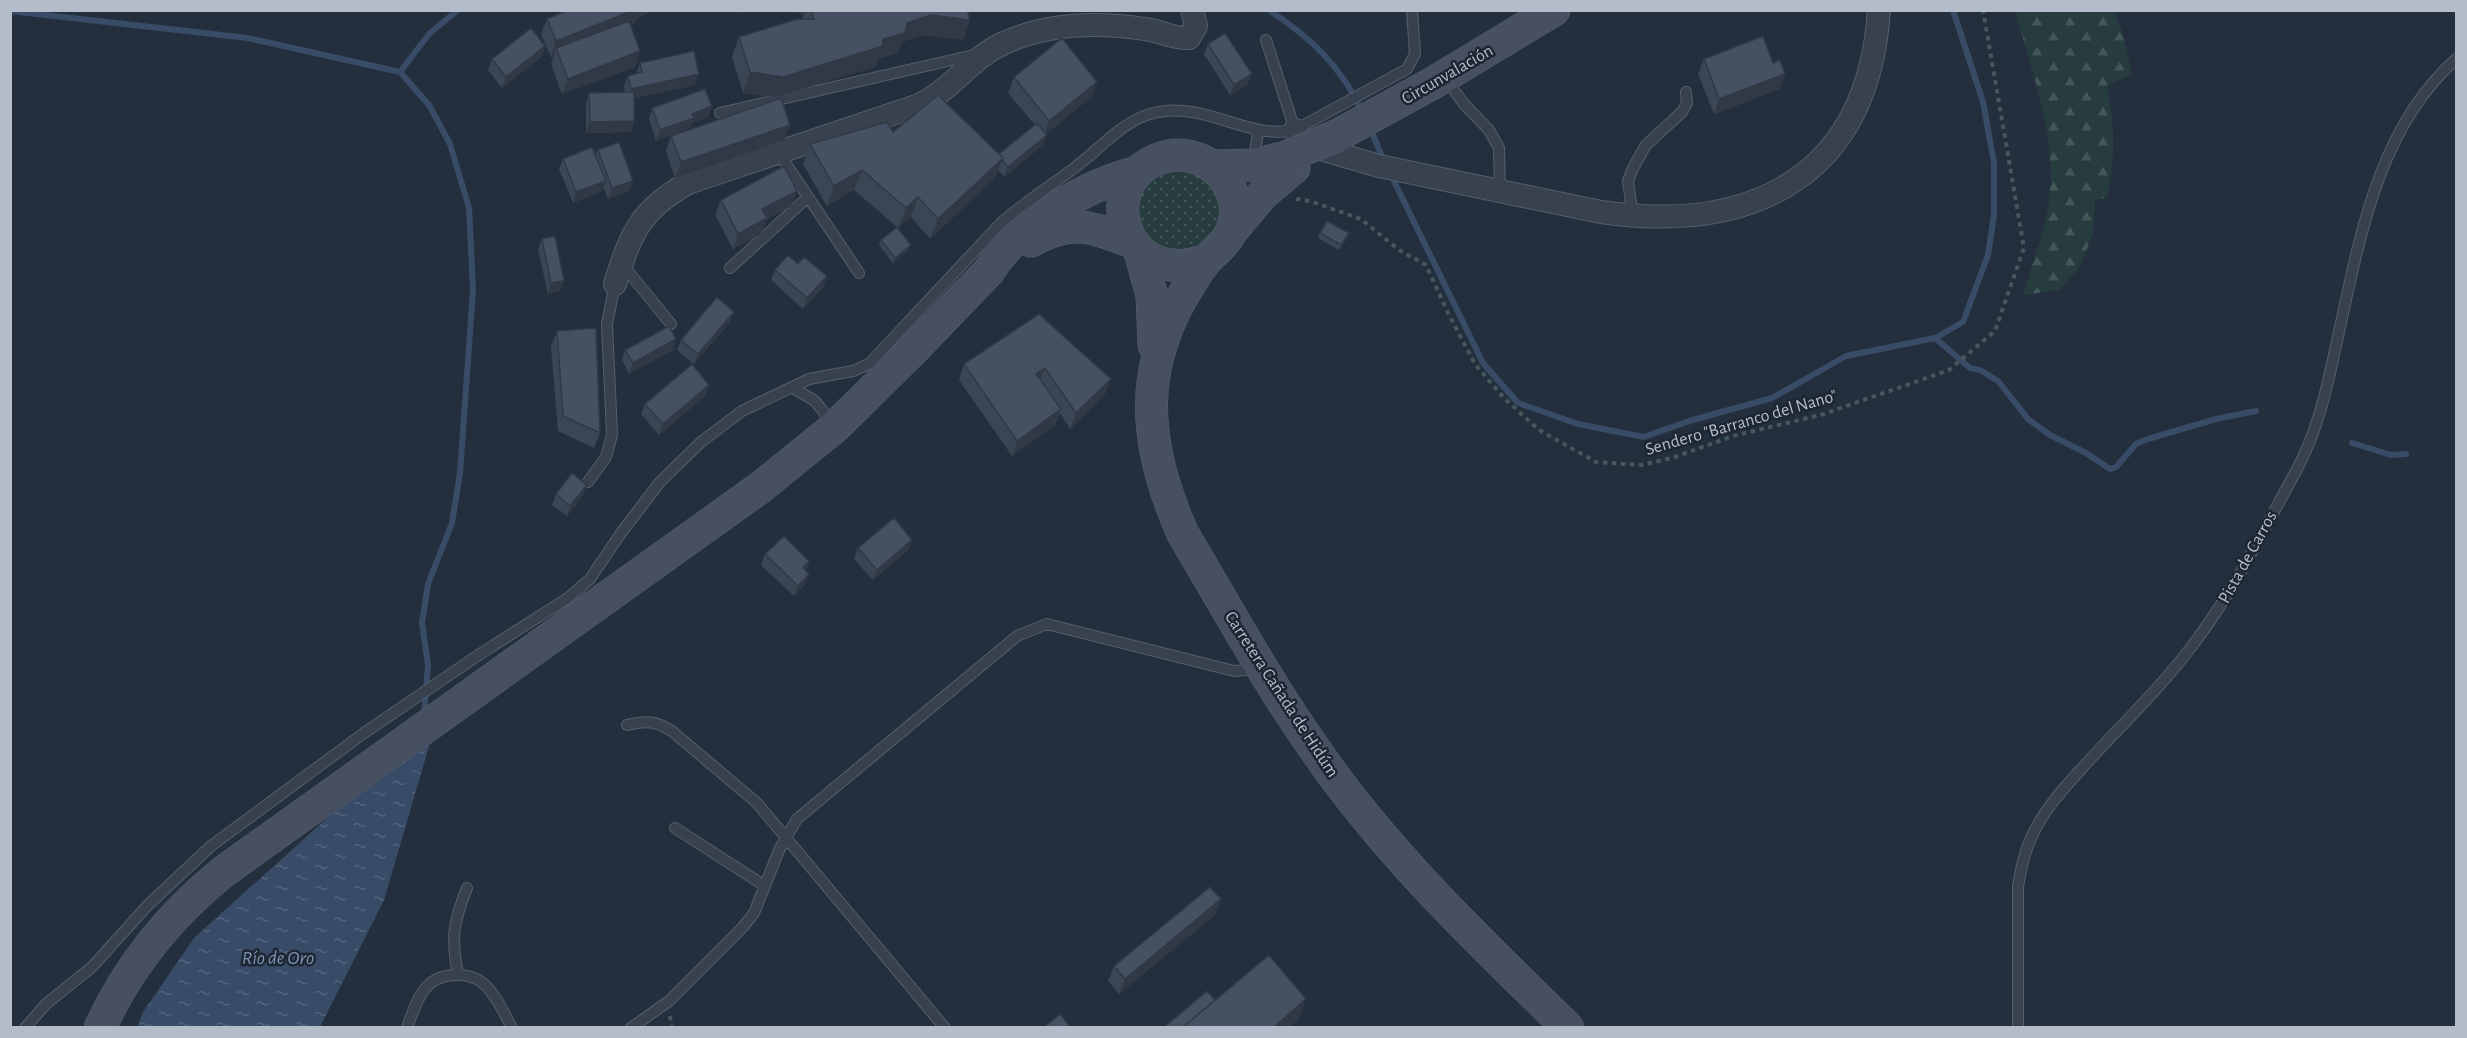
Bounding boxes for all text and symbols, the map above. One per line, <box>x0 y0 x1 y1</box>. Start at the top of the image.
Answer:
street label: Circunvalación <box>1399 42 1496 108</box>
street label: Sendero "Barranco del Nano" <box>1643 387 1839 459</box>
street label: Pista de Carros <box>2215 508 2281 607</box>
street label: Carretera Cañada de Hidúm <box>1221 608 1341 781</box>
water label: Río de Oro <box>242 948 314 968</box>

